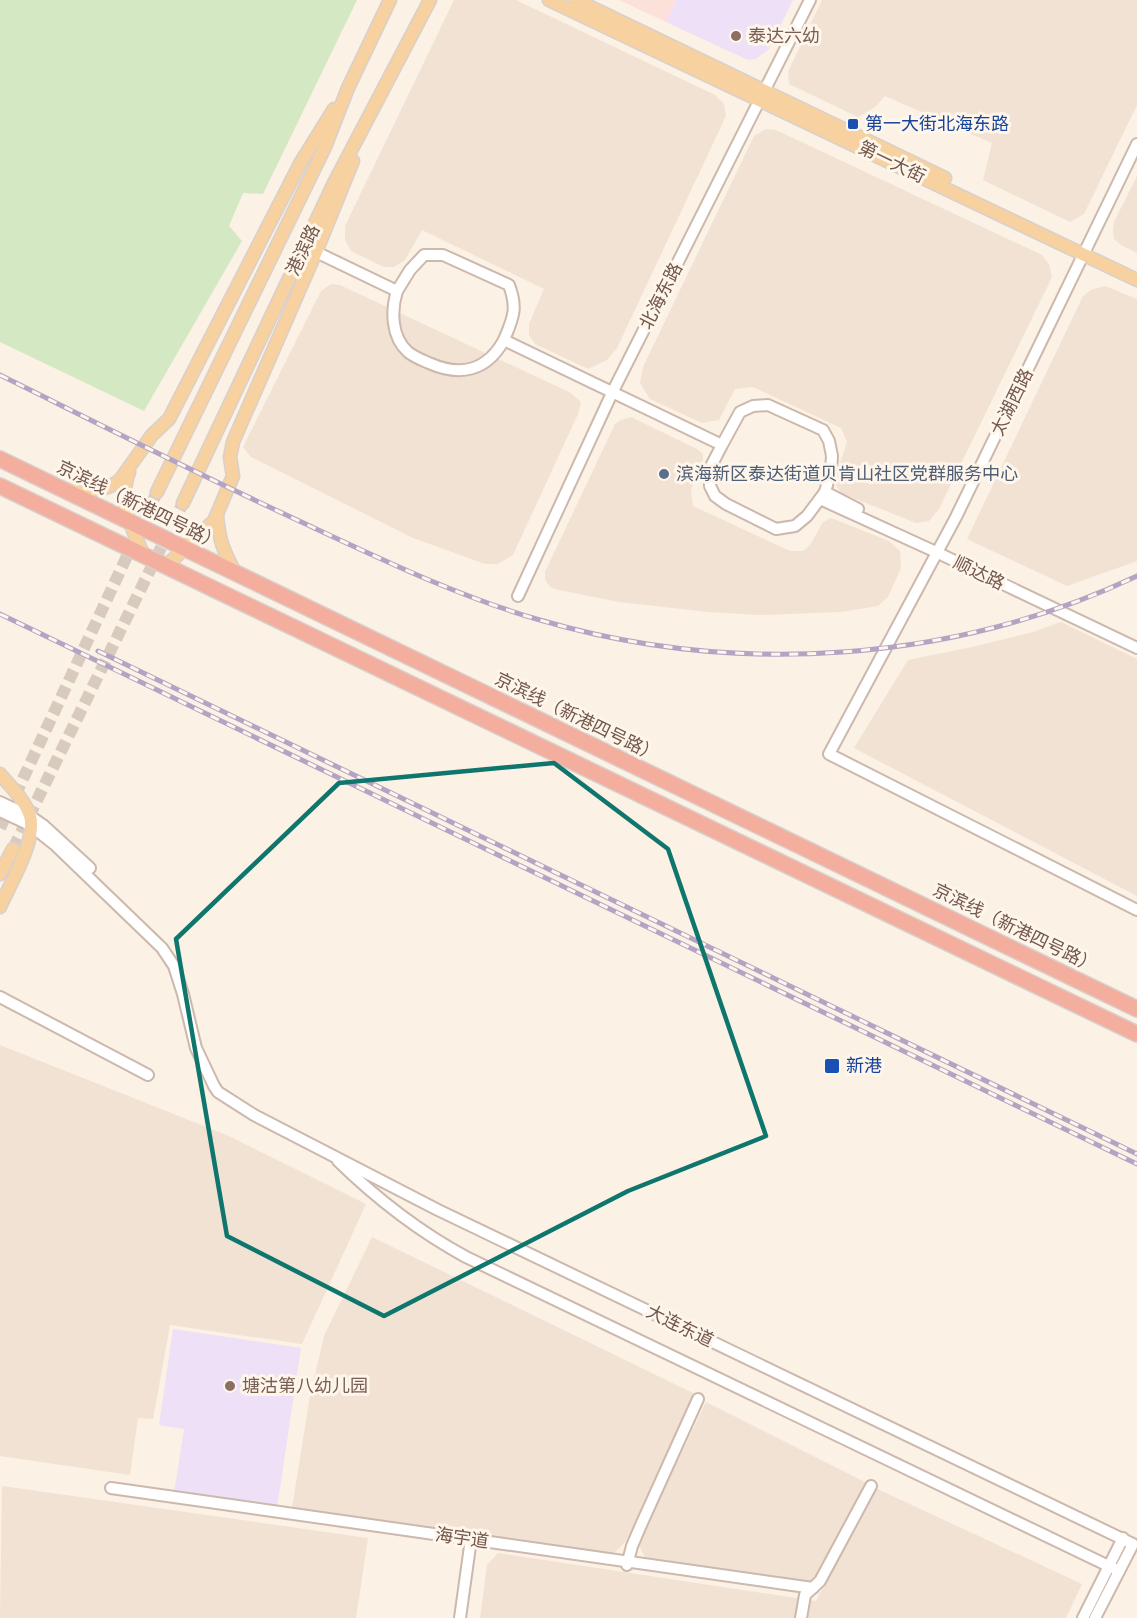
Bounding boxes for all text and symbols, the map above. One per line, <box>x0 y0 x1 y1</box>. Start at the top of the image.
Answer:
place label: 泰达六幼 <box>748 25 820 47</box>
marker: 泰达六幼 <box>729 29 743 43</box>
place label: 第一大街北海东路 <box>865 113 1009 135</box>
marker: 第一大街北海东路 <box>846 117 860 131</box>
street label: 第一大街 <box>855 136 929 188</box>
street label: 港滨路 <box>282 221 324 279</box>
street label: 北海东路 <box>635 259 687 333</box>
street label: 太湖西路 <box>986 365 1038 439</box>
street label: 京滨线（新港四号路） <box>53 456 225 554</box>
place label: 滨海新区泰达街道贝肯山社区党群服务中心 <box>676 463 1018 485</box>
marker: 滨海新区泰达街道贝肯山社区党群服务中心 <box>657 467 671 481</box>
street label: 顺达路 <box>950 551 1008 595</box>
street label: 京滨线（新港四号路） <box>491 668 663 766</box>
street label: 京滨线（新港四号路） <box>929 879 1101 977</box>
place label: 新港 <box>846 1055 882 1077</box>
marker: 新港 <box>823 1057 841 1075</box>
street label: 大连东道 <box>643 1300 717 1352</box>
place label: 塘沽第八幼儿园 <box>242 1375 368 1397</box>
marker: 塘沽第八幼儿园 <box>223 1379 237 1393</box>
street label: 海宇道 <box>434 1523 490 1553</box>

